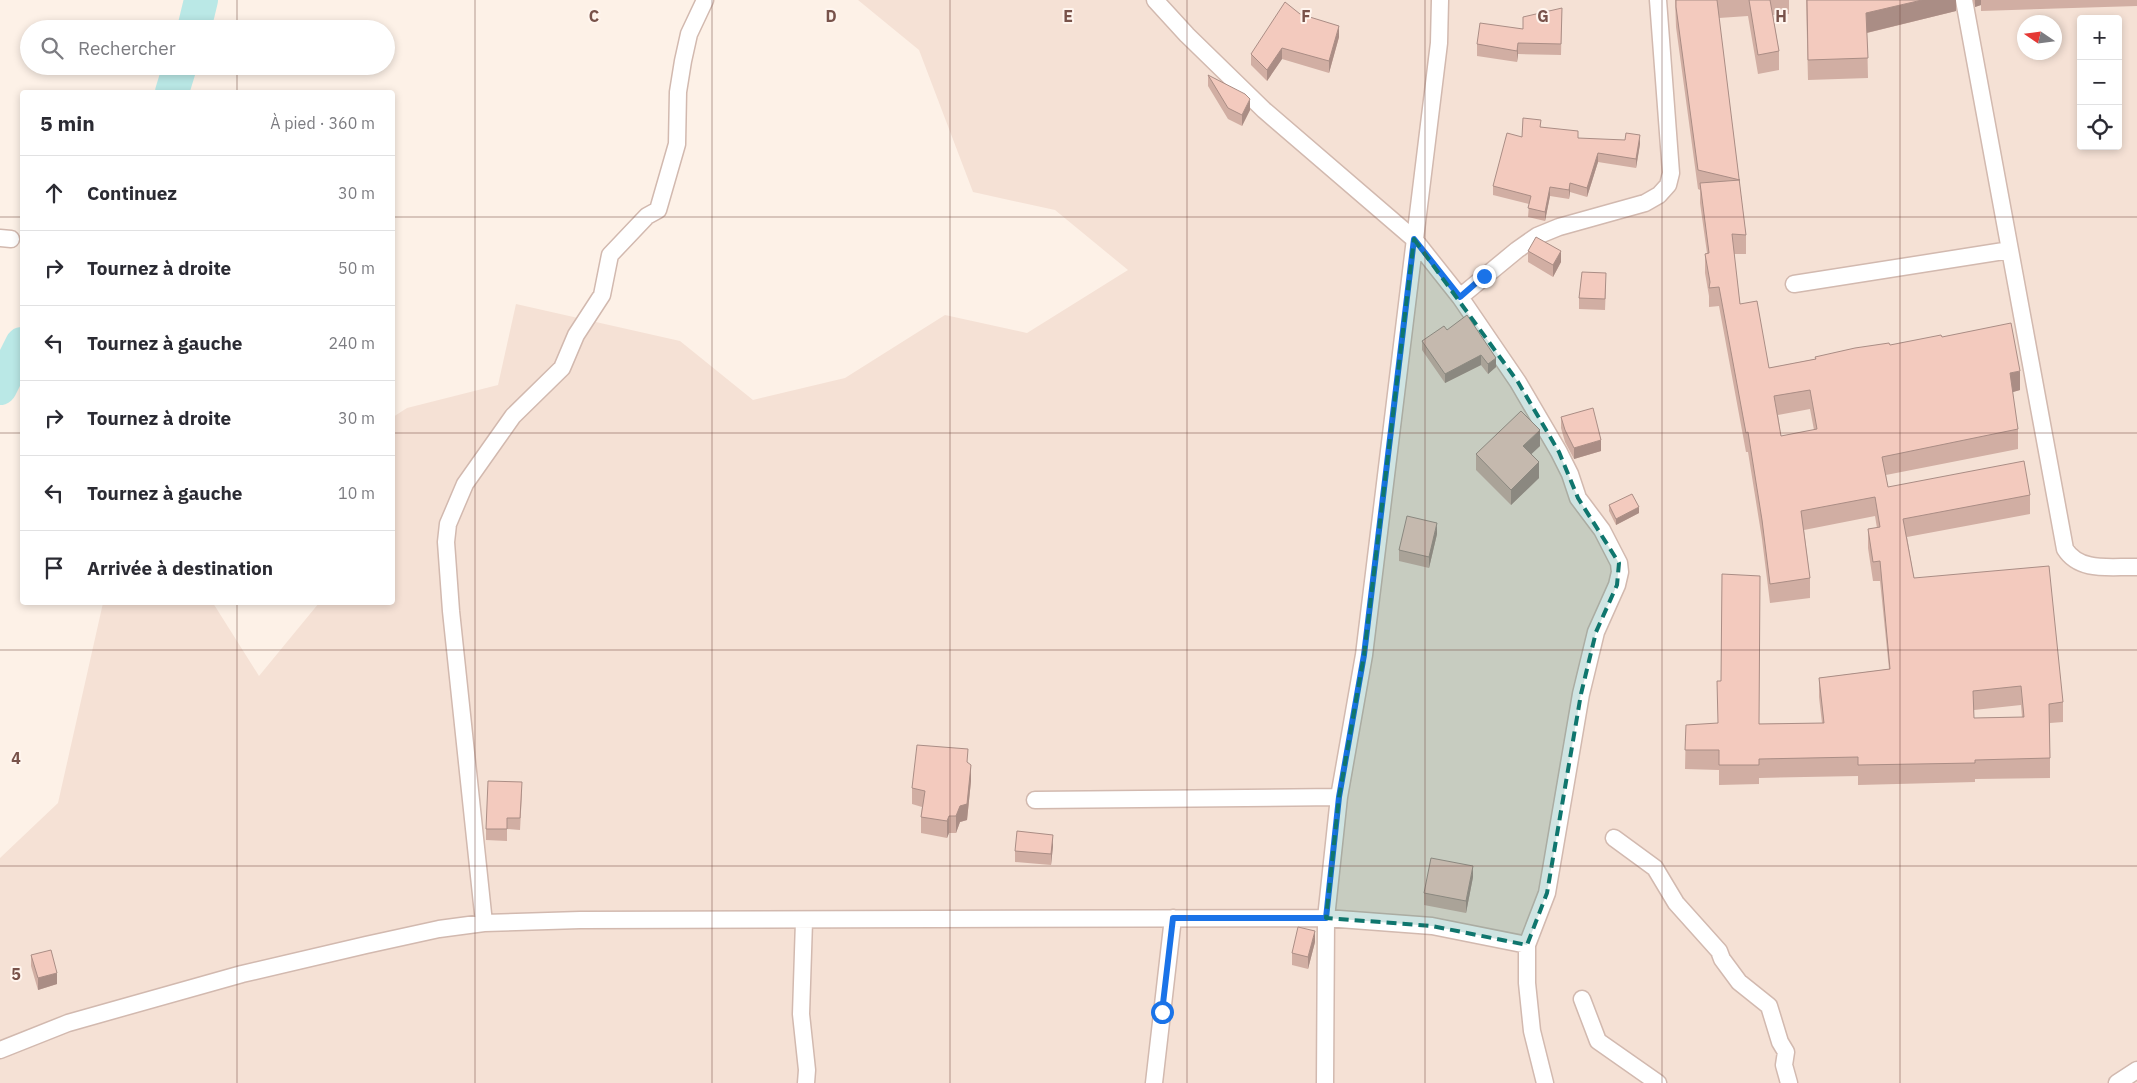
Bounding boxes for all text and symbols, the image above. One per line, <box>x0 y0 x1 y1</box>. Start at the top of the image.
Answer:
text: C <box>589 6 599 26</box>
text: D <box>825 6 837 26</box>
text: E <box>1063 6 1073 26</box>
text: F <box>1301 6 1311 26</box>
text: G <box>1537 6 1549 26</box>
text: H <box>1775 6 1787 26</box>
north arrow <box>2017 15 2062 60</box>
map controls <box>2077 15 2122 150</box>
button: + <box>2077 15 2122 60</box>
search box <box>20 20 395 75</box>
icon: search <box>38 34 66 62</box>
text: Rechercher <box>78 36 176 60</box>
button: − <box>2077 60 2122 105</box>
button: locate <box>2077 105 2122 150</box>
text: 5 min <box>40 109 95 137</box>
text: À pied · 360 m <box>270 113 375 133</box>
icon: ahead <box>40 179 68 207</box>
text: Continuez <box>87 181 177 205</box>
text: 30 m <box>338 183 375 203</box>
icon: right <box>40 254 68 282</box>
text: Tournez à droite <box>87 256 231 280</box>
text: 50 m <box>338 258 375 278</box>
route end <box>1473 265 1496 288</box>
icon: left <box>40 329 68 357</box>
text: Tournez à gauche <box>87 331 243 355</box>
text: 240 m <box>328 333 375 353</box>
icon: right <box>40 404 68 432</box>
text: Tournez à droite <box>87 406 231 430</box>
text: 30 m <box>338 408 375 428</box>
icon: left <box>40 479 68 507</box>
text: Tournez à gauche <box>87 481 243 505</box>
text: 10 m <box>338 483 375 503</box>
icon: arrive <box>40 554 68 582</box>
text: Arrivée à destination <box>87 556 273 580</box>
text: 4 <box>11 748 21 768</box>
text: 5 <box>11 964 21 984</box>
route start <box>1151 1001 1174 1024</box>

